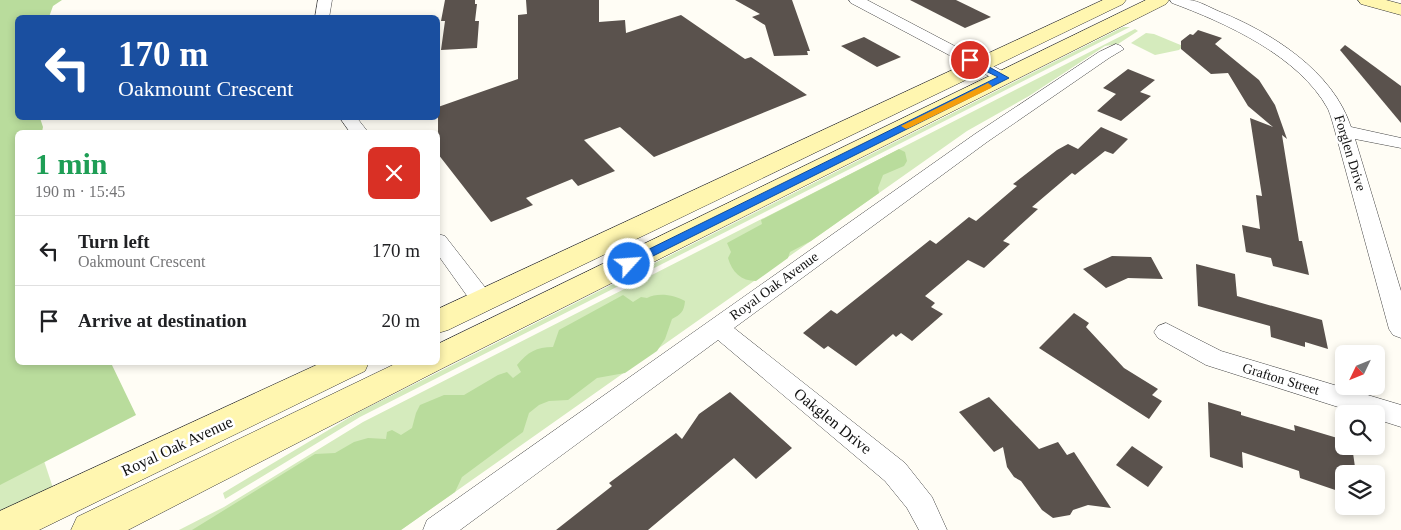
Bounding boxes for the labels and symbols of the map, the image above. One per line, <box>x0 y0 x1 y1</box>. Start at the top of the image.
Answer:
pin <box>949 39 991 81</box>
street label: Forglen Drive <box>1331 113 1369 193</box>
position arrow <box>602 237 654 289</box>
street label: Royal Oak Avenue <box>727 249 821 323</box>
north arrow <box>1335 345 1385 395</box>
street label: Grafton Street <box>1241 360 1321 398</box>
street label: Oakglen Drive <box>790 385 875 458</box>
street label: Royal Oak Avenue <box>119 413 236 480</box>

